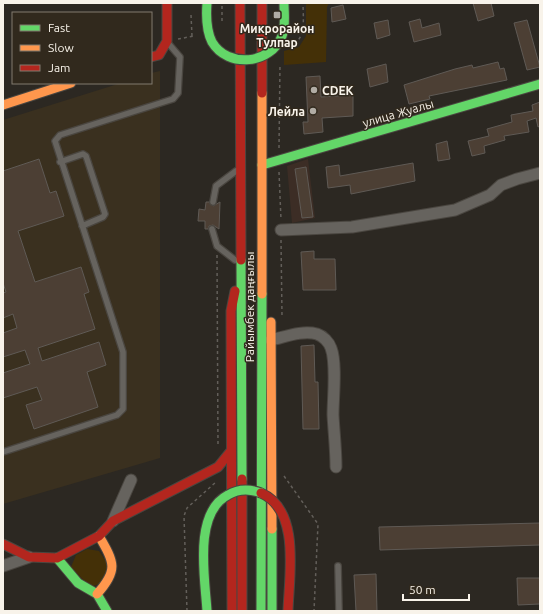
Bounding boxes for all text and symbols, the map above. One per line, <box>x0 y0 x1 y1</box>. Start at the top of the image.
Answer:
marker: Микрорайон Тулпар <box>272 10 282 20</box>
legend <box>12 12 152 84</box>
text: Fast <box>48 21 70 34</box>
place label: Микрорайон Тулпар <box>240 22 314 49</box>
text: Slow <box>48 41 74 54</box>
text: Jam <box>48 61 70 74</box>
place label: CDEK <box>322 84 354 97</box>
marker: CDEK <box>309 85 319 95</box>
street label: улица Жуалы <box>361 97 435 129</box>
place label: Лейла <box>268 105 305 118</box>
marker: Лейла <box>308 106 318 116</box>
street label: Райымбек даңғылы <box>243 252 256 362</box>
scale bar <box>403 576 469 602</box>
text: 50 m <box>409 583 436 596</box>

